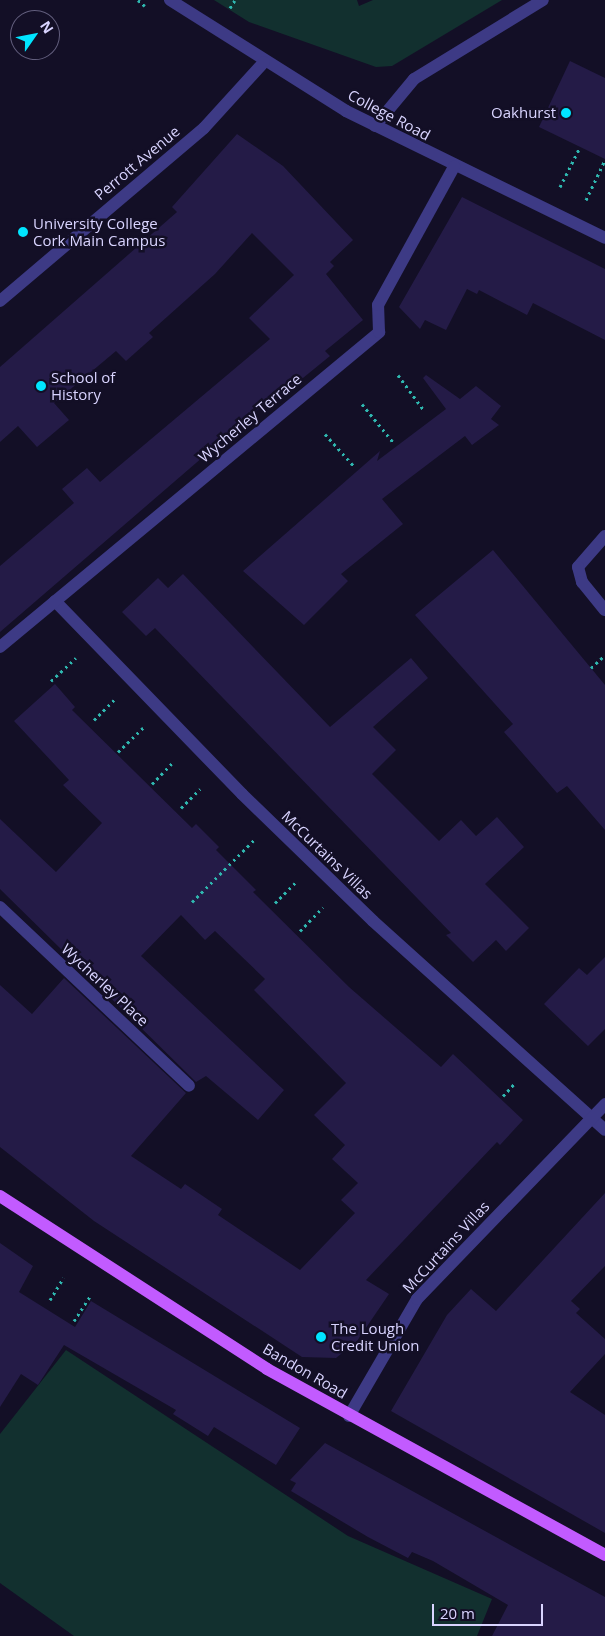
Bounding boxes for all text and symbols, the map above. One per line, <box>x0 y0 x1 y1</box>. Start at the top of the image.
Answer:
north arrow <box>10 10 60 60</box>
text: N <box>36 17 58 37</box>
street label: College Road <box>345 86 433 144</box>
place label: Oakhurst <box>491 104 556 122</box>
marker: Oakhurst <box>560 107 572 119</box>
street label: Perrott Avenue <box>91 122 183 204</box>
place label: University College Cork Main Campus <box>33 214 165 249</box>
marker: University College Cork Main Campus <box>17 226 29 238</box>
place label: School of History <box>51 368 115 403</box>
street label: Wycherley Terrace <box>195 370 305 466</box>
marker: School of History <box>35 380 47 392</box>
street label: McCurtains Villas <box>278 807 376 903</box>
street label: Wycherley Place <box>58 940 152 1030</box>
street label: McCurtains Villas <box>399 1197 493 1297</box>
place label: The Lough Credit Union <box>331 1319 419 1354</box>
marker: The Lough Credit Union <box>315 1331 327 1343</box>
street label: Bandon Road <box>260 1340 350 1402</box>
scale bar <box>435 1594 546 1626</box>
text: 20 m <box>440 1603 475 1623</box>

